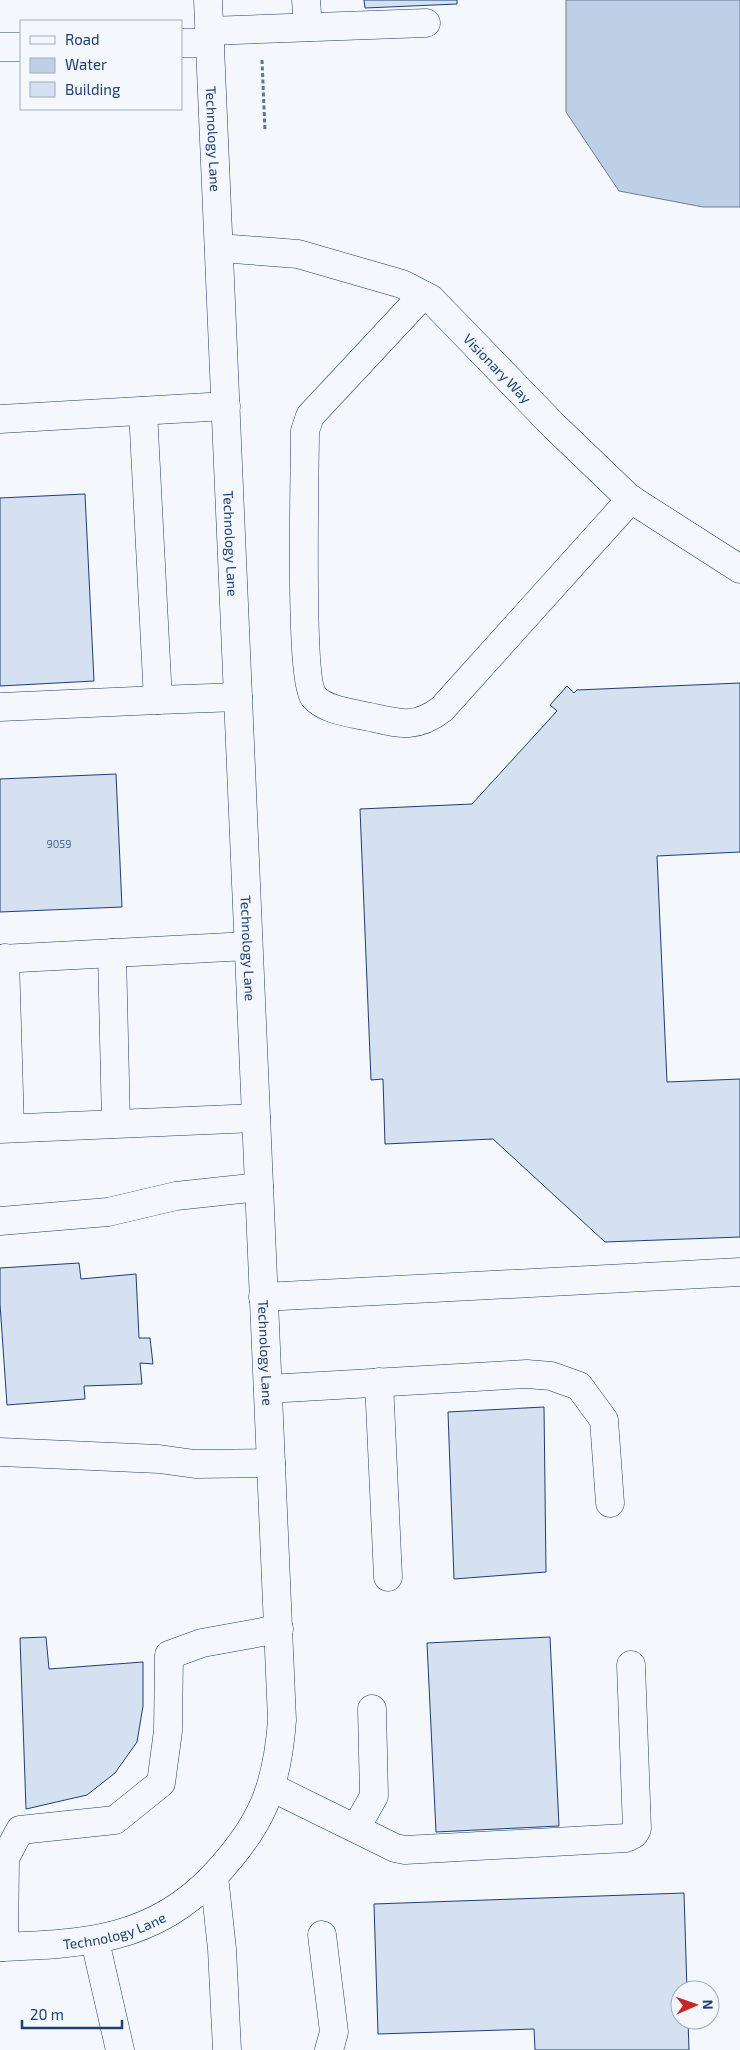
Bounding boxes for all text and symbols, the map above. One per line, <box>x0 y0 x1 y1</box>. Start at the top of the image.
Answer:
legend <box>20 20 182 110</box>
text: Road <box>65 30 100 48</box>
text: Water <box>65 55 107 73</box>
text: Building <box>65 80 121 98</box>
street label: Technology Lane <box>203 86 225 192</box>
street label: Visionary Way <box>460 330 536 407</box>
street label: Technology Lane <box>221 490 242 597</box>
house number: 9059 <box>46 837 72 850</box>
street label: Technology Lane <box>238 895 260 1001</box>
street label: Technology Lane <box>255 1299 277 1406</box>
street label: Technology Lane <box>62 1908 168 1952</box>
north arrow <box>670 1980 720 2030</box>
scale bar <box>22 1998 122 2030</box>
text: N <box>700 1999 717 2010</box>
text: 20 m <box>30 2005 64 2023</box>

